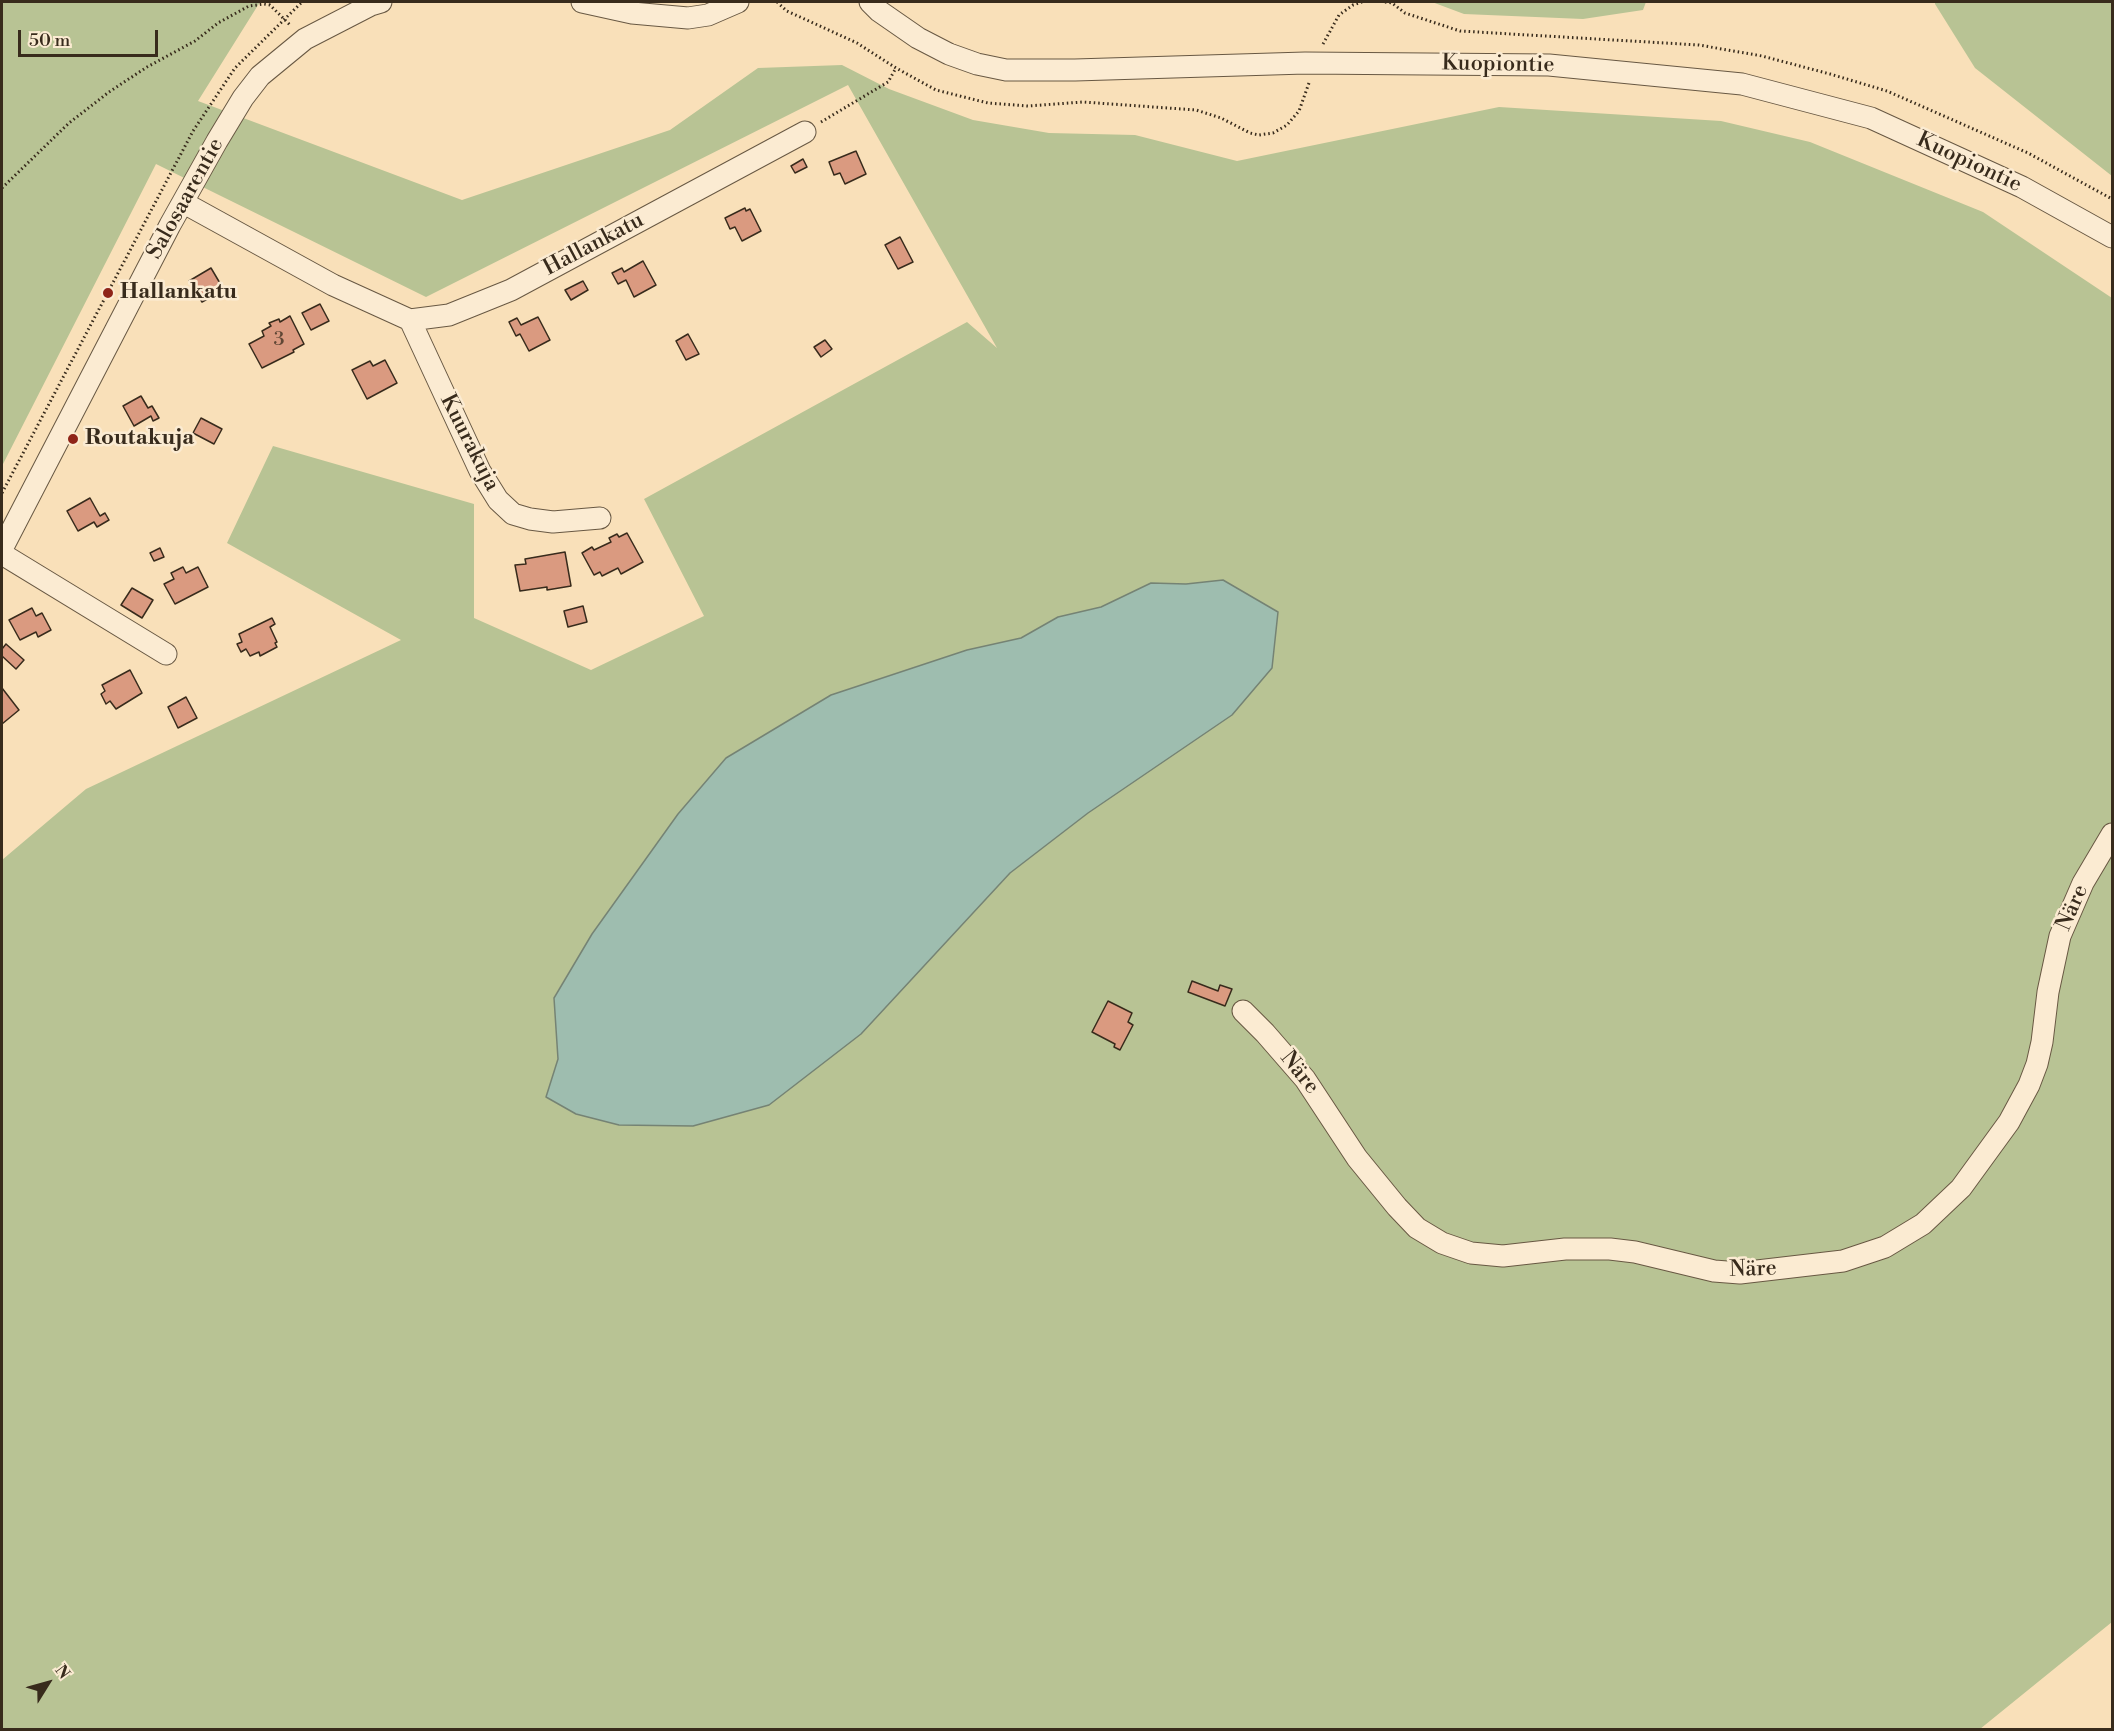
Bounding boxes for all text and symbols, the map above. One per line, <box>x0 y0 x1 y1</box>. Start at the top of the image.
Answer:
scale bar <box>21 18 160 56</box>
text: 50 m <box>29 29 70 52</box>
street label: Kuopiontie <box>1441 51 1555 79</box>
street label: Kuopiontie <box>1912 127 2026 199</box>
street label: Salosaarentie <box>142 134 230 264</box>
street label: Hallankatu <box>539 208 649 282</box>
place label: Hallankatu <box>120 280 237 306</box>
marker: Hallankatu <box>101 286 115 300</box>
house number: 3 <box>273 328 285 352</box>
street label: Kuurakuja <box>433 390 505 496</box>
place label: Routakuja <box>85 426 194 452</box>
marker: Routakuja <box>66 432 80 446</box>
street label: Näre <box>2051 881 2095 935</box>
street label: Näre <box>1274 1046 1324 1100</box>
street label: Näre <box>1729 1256 1777 1284</box>
north arrow <box>18 1653 78 1713</box>
text: N <box>51 1661 74 1683</box>

